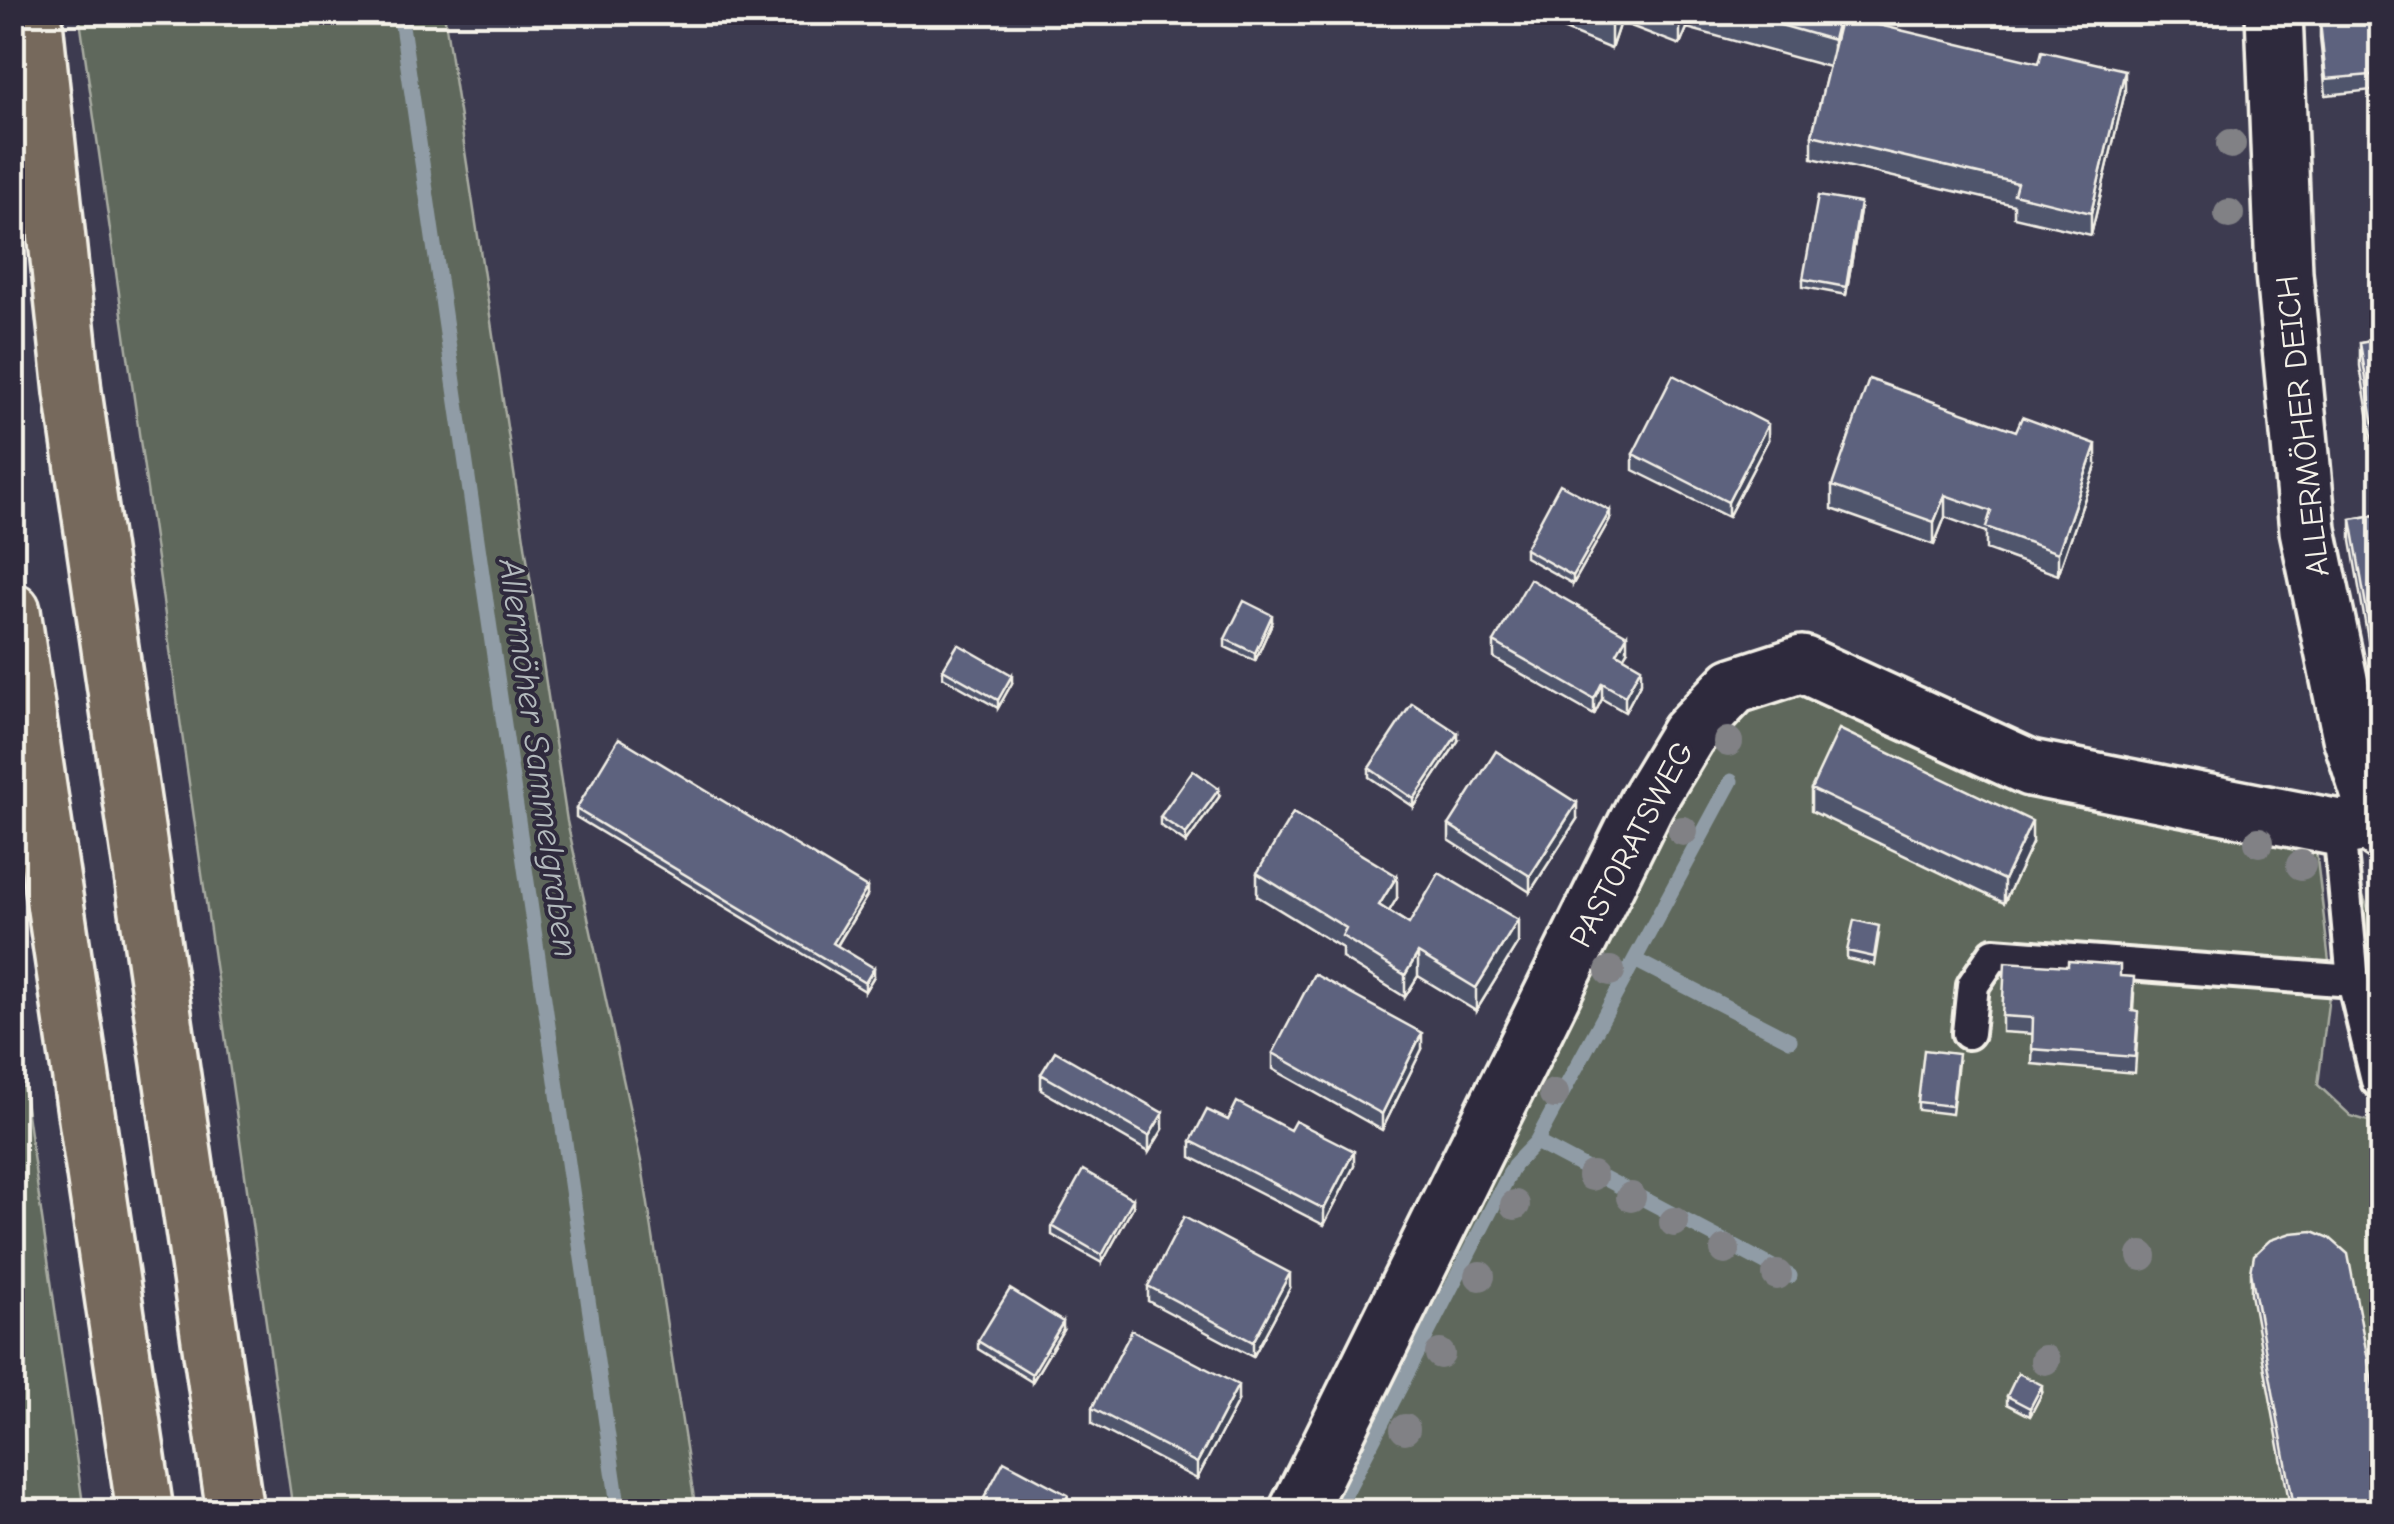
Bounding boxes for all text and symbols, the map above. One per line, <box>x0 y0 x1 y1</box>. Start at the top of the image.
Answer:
street label: ALLERMÖHER DEICH <box>2268 274 2337 578</box>
water label: Allermöher Sammelgraben <box>490 555 587 960</box>
street label: PASTORATSWEG <box>1562 735 1701 953</box>

